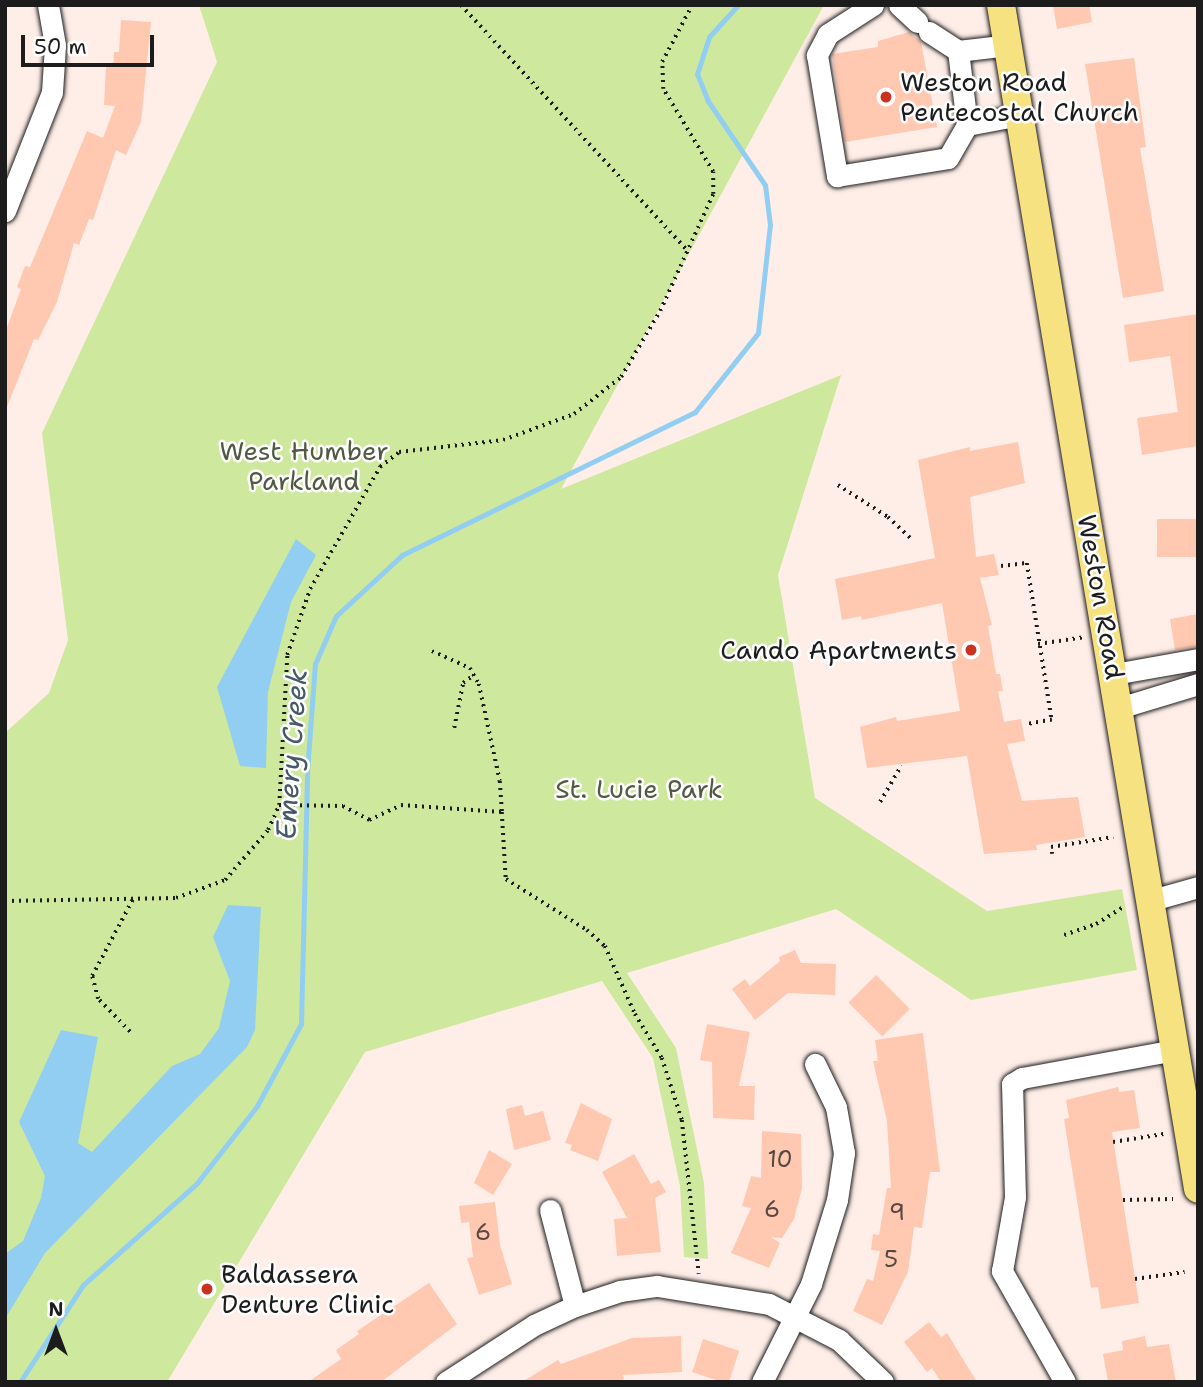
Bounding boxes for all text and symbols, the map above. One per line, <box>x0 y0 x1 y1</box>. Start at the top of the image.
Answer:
scale bar <box>24 21 158 65</box>
text: 50 m <box>34 33 87 61</box>
place label: Weston Road Pentecostal Church <box>900 66 1139 128</box>
marker: Weston Road Pentecostal Church <box>878 89 894 105</box>
park label: West Humber Parkland <box>220 435 388 496</box>
street label: Weston Road <box>1071 512 1131 682</box>
place label: Cando Apartments <box>720 634 957 666</box>
marker: Cando Apartments <box>963 642 979 658</box>
water label: Emery Creek <box>268 667 314 841</box>
park label: St. Lucie Park <box>555 773 723 805</box>
house number: 10 <box>767 1145 793 1173</box>
house number: 6 <box>764 1195 780 1223</box>
house number: 9 <box>889 1198 905 1226</box>
house number: 6 <box>475 1218 491 1246</box>
house number: 5 <box>884 1245 898 1273</box>
place label: Baldassera Denture Clinic <box>221 1258 394 1320</box>
marker: Baldassera Denture Clinic <box>199 1281 215 1297</box>
north arrow <box>21 1296 91 1366</box>
text: N <box>48 1297 64 1322</box>

